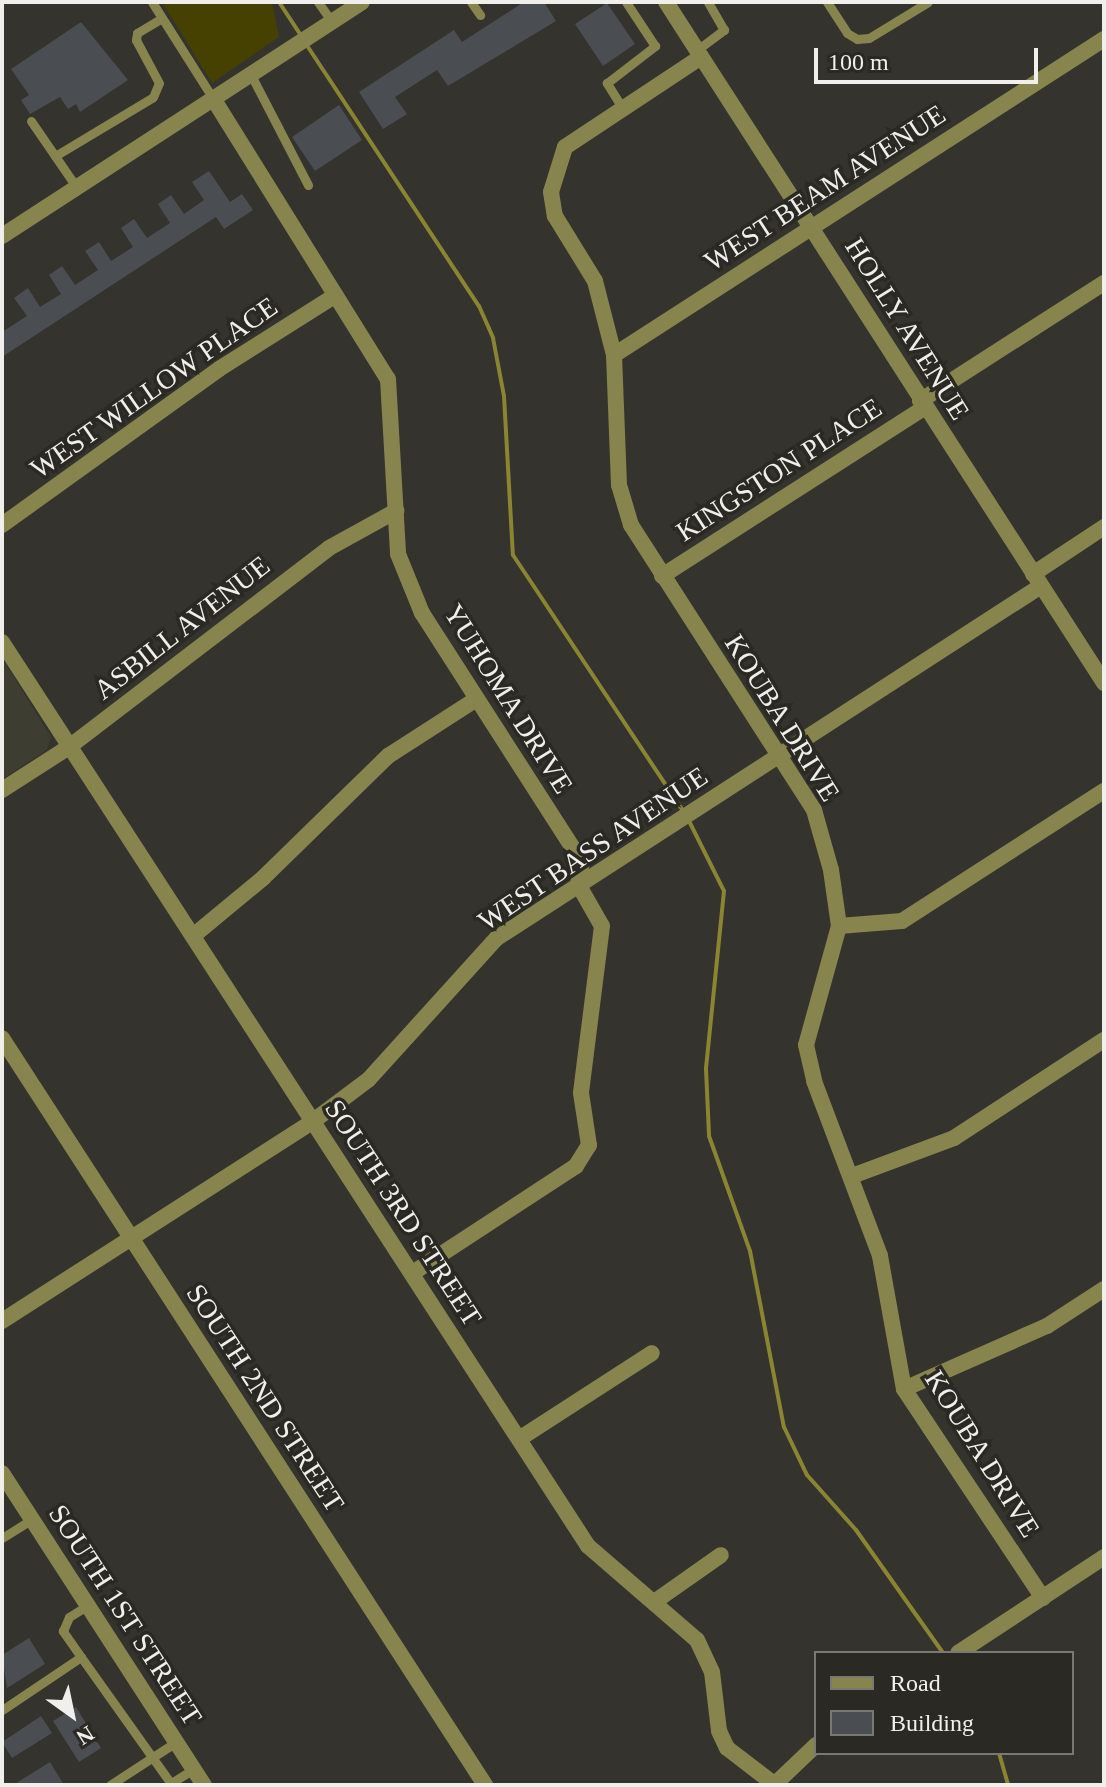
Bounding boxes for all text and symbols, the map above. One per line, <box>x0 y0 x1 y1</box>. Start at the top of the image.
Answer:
scale bar <box>818 32 1042 82</box>
text: 100 m <box>828 49 889 75</box>
street label: WEST BEAM AVENUE <box>697 97 953 279</box>
street label: HOLLY AVENUE <box>837 231 977 427</box>
street label: WEST WILLOW PLACE <box>23 289 285 487</box>
street label: KINGSTON PLACE <box>670 391 888 549</box>
street label: ASBILL AVENUE <box>86 548 278 708</box>
street label: YUHOMA DRIVE <box>436 597 580 801</box>
street label: KOUBA DRIVE <box>717 628 847 808</box>
street label: WEST BASS AVENUE <box>471 759 715 939</box>
street label: SOUTH 3RD STREET <box>317 1094 489 1332</box>
street label: SOUTH 2ND STREET <box>179 1278 351 1518</box>
street label: KOUBA DRIVE <box>917 1364 1047 1544</box>
street label: SOUTH 1ST STREET <box>41 1498 209 1732</box>
legend <box>814 1651 1074 1755</box>
text: Road <box>890 1670 941 1696</box>
north arrow <box>32 1675 112 1755</box>
text: Building <box>890 1710 974 1736</box>
text: N <box>72 1721 99 1750</box>

